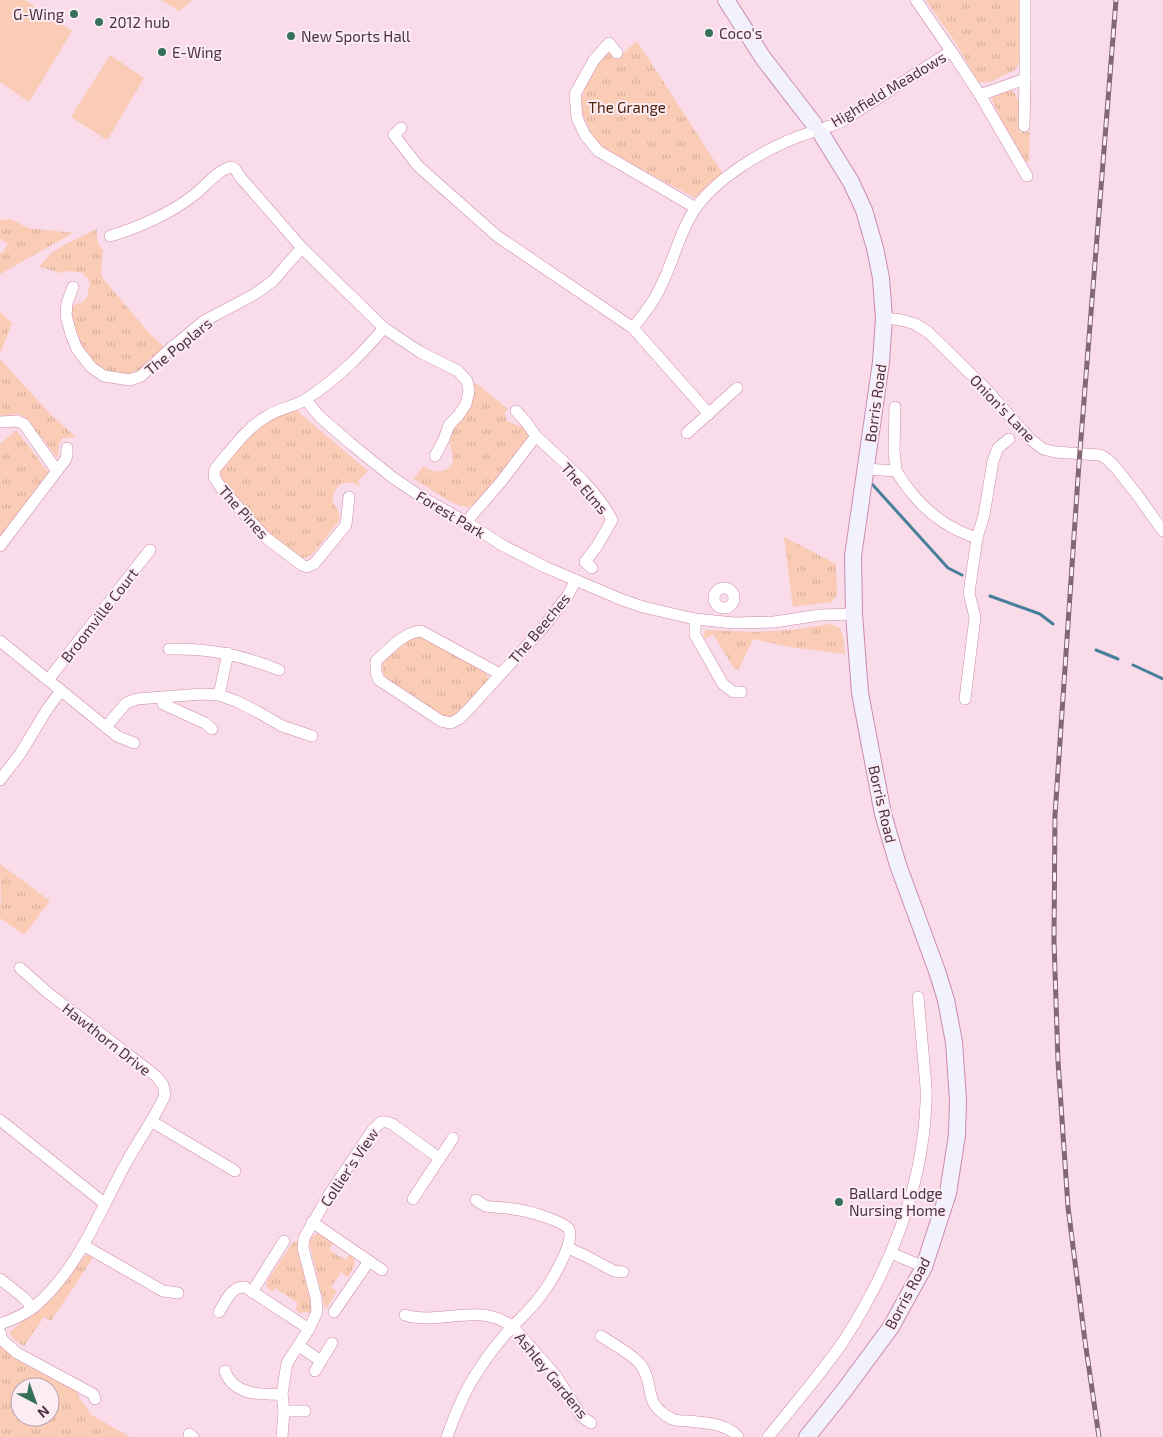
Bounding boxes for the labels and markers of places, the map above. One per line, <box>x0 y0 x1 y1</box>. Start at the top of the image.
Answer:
place label: G-Wing <box>13 5 65 23</box>
marker: G-Wing <box>68 8 80 20</box>
place label: 2012 hub <box>109 13 170 31</box>
marker: 2012 hub <box>93 16 105 28</box>
place label: Coco's <box>719 24 762 42</box>
place label: New Sports Hall <box>301 27 411 45</box>
marker: Coco's <box>703 27 715 39</box>
marker: New Sports Hall <box>285 30 297 42</box>
place label: E-Wing <box>172 43 223 61</box>
marker: E-Wing <box>156 46 168 58</box>
place label: Ballard Lodge Nursing Home <box>849 1184 946 1219</box>
marker: Ballard Lodge Nursing Home <box>833 1196 845 1208</box>

